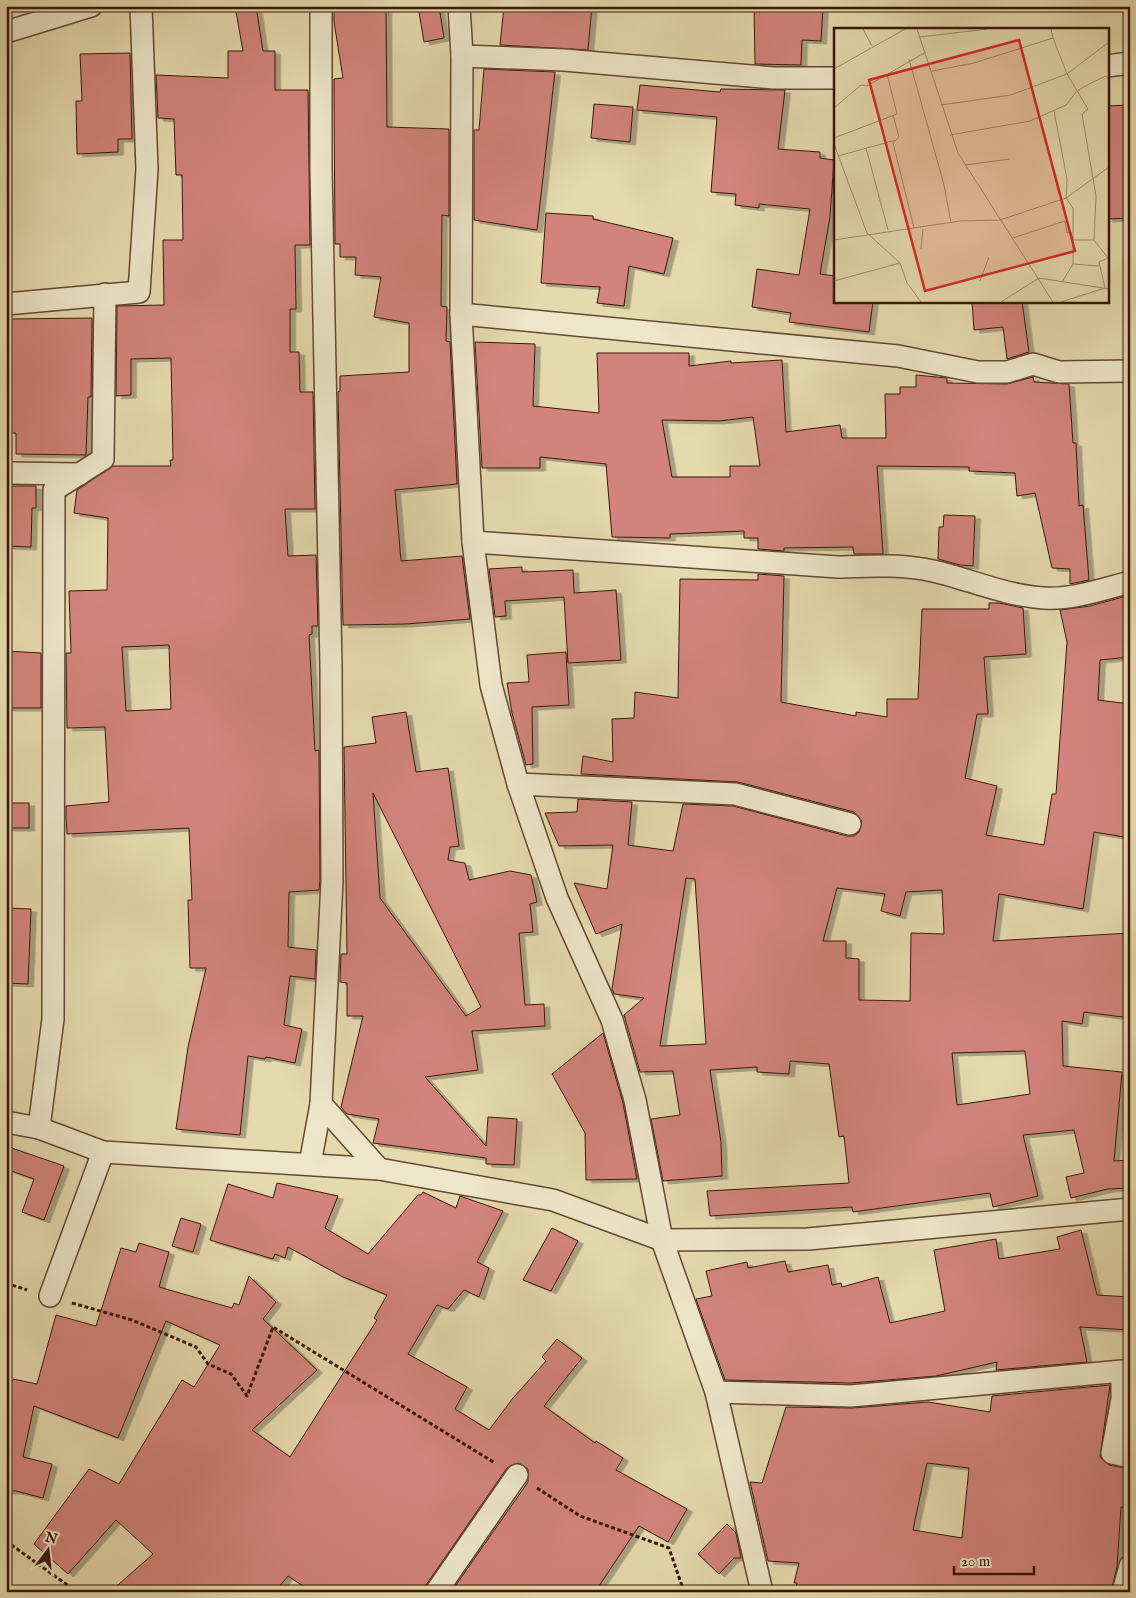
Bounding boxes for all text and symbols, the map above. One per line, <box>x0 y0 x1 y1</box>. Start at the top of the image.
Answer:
inset map <box>834 28 1108 302</box>
north arrow <box>22 1526 72 1576</box>
text: N <box>42 1528 59 1549</box>
scale bar <box>954 1543 1034 1575</box>
text: 20 m <box>961 1552 991 1571</box>

